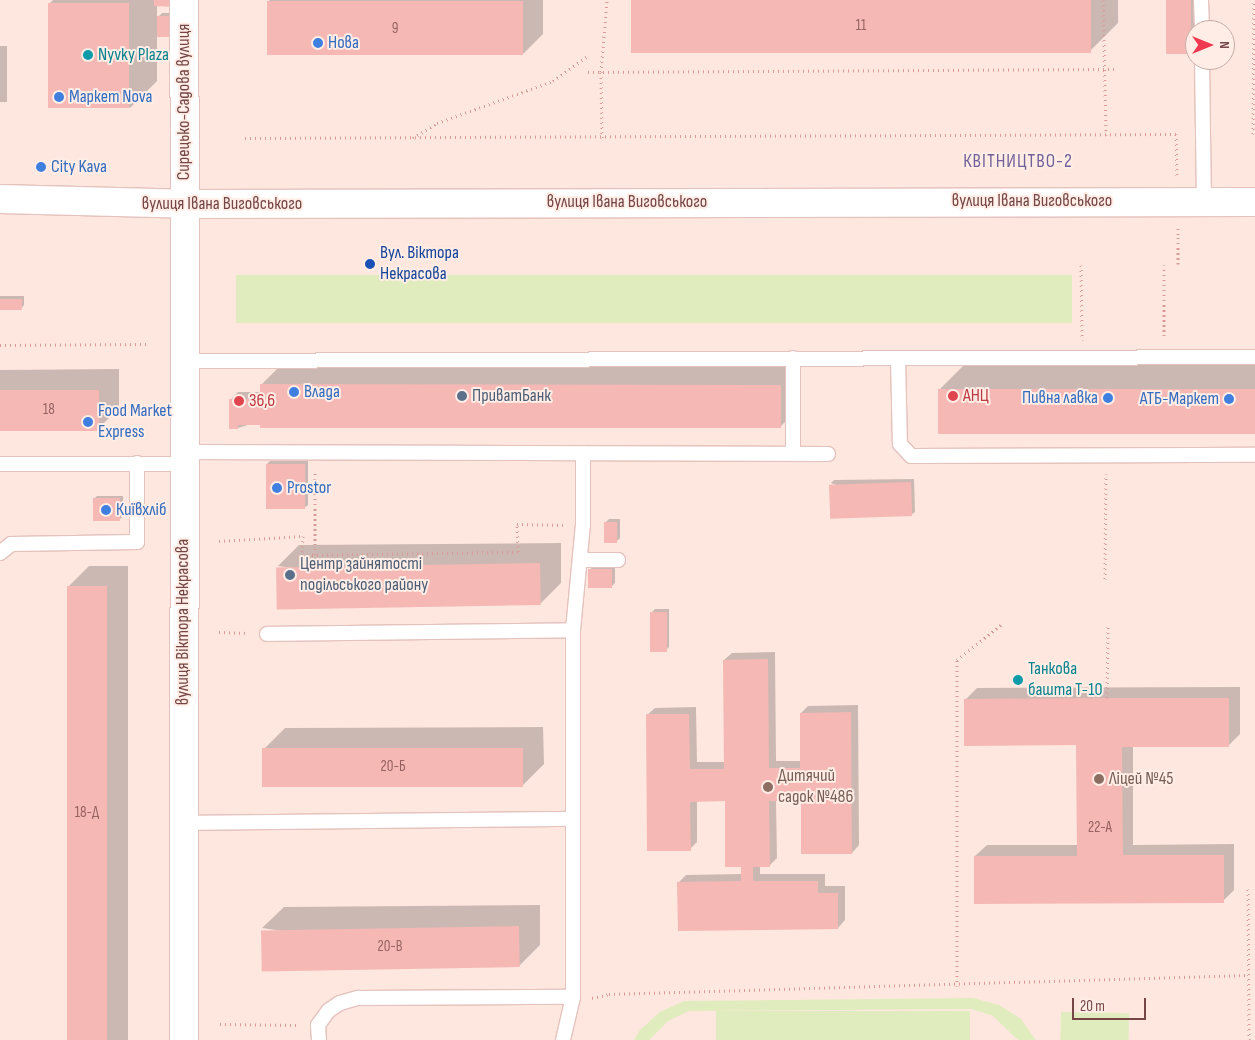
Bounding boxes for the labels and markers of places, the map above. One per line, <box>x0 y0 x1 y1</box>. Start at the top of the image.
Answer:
place label: Нова <box>328 32 359 54</box>
marker: Нова <box>312 37 324 49</box>
place label: Nyvky Plaza <box>98 44 169 66</box>
marker: Nyvky Plaza <box>82 49 94 61</box>
place label: Маркет Nova <box>69 86 152 108</box>
marker: Маркет Nova <box>53 91 65 103</box>
place label: City Kava <box>51 156 107 178</box>
marker: City Kava <box>35 161 47 173</box>
place label: Вул. Віктора Некрасова <box>380 243 459 286</box>
marker: Вул. Віктора Некрасова <box>364 258 376 270</box>
place label: Влада <box>304 381 340 403</box>
place label: ПриватБанк <box>472 385 551 407</box>
place label: АНЦ <box>963 385 989 407</box>
marker: Влада <box>288 386 300 398</box>
place label: Пивна лавка <box>1022 387 1098 409</box>
place label: АТБ-Маркет <box>1140 388 1219 410</box>
place label: 36,6 <box>249 390 275 412</box>
marker: ПриватБанк <box>456 390 468 402</box>
marker: АНЦ <box>947 390 959 402</box>
marker: Пивна лавка <box>1102 392 1114 404</box>
marker: АТБ-Маркет <box>1223 393 1235 405</box>
marker: 36,6 <box>233 395 245 407</box>
place label: Food Market Express <box>98 401 172 444</box>
marker: Food Market Express <box>82 416 94 428</box>
place label: Prostor <box>287 477 331 499</box>
marker: Prostor <box>271 482 283 494</box>
place label: Київхліб <box>116 499 166 521</box>
marker: Київхліб <box>100 504 112 516</box>
place label: Центр зайнятості подільського району <box>300 554 428 596</box>
marker: Центр зайнятості подільського району <box>284 569 296 581</box>
place label: Танкова башта Т-10 <box>1028 659 1102 702</box>
marker: Танкова башта Т-10 <box>1012 674 1024 686</box>
place label: Дитячий садок №486 <box>778 766 853 809</box>
place label: Ліцей №45 <box>1109 768 1173 790</box>
marker: Ліцей №45 <box>1093 773 1105 785</box>
marker: Дитячий садок №486 <box>762 781 774 793</box>

